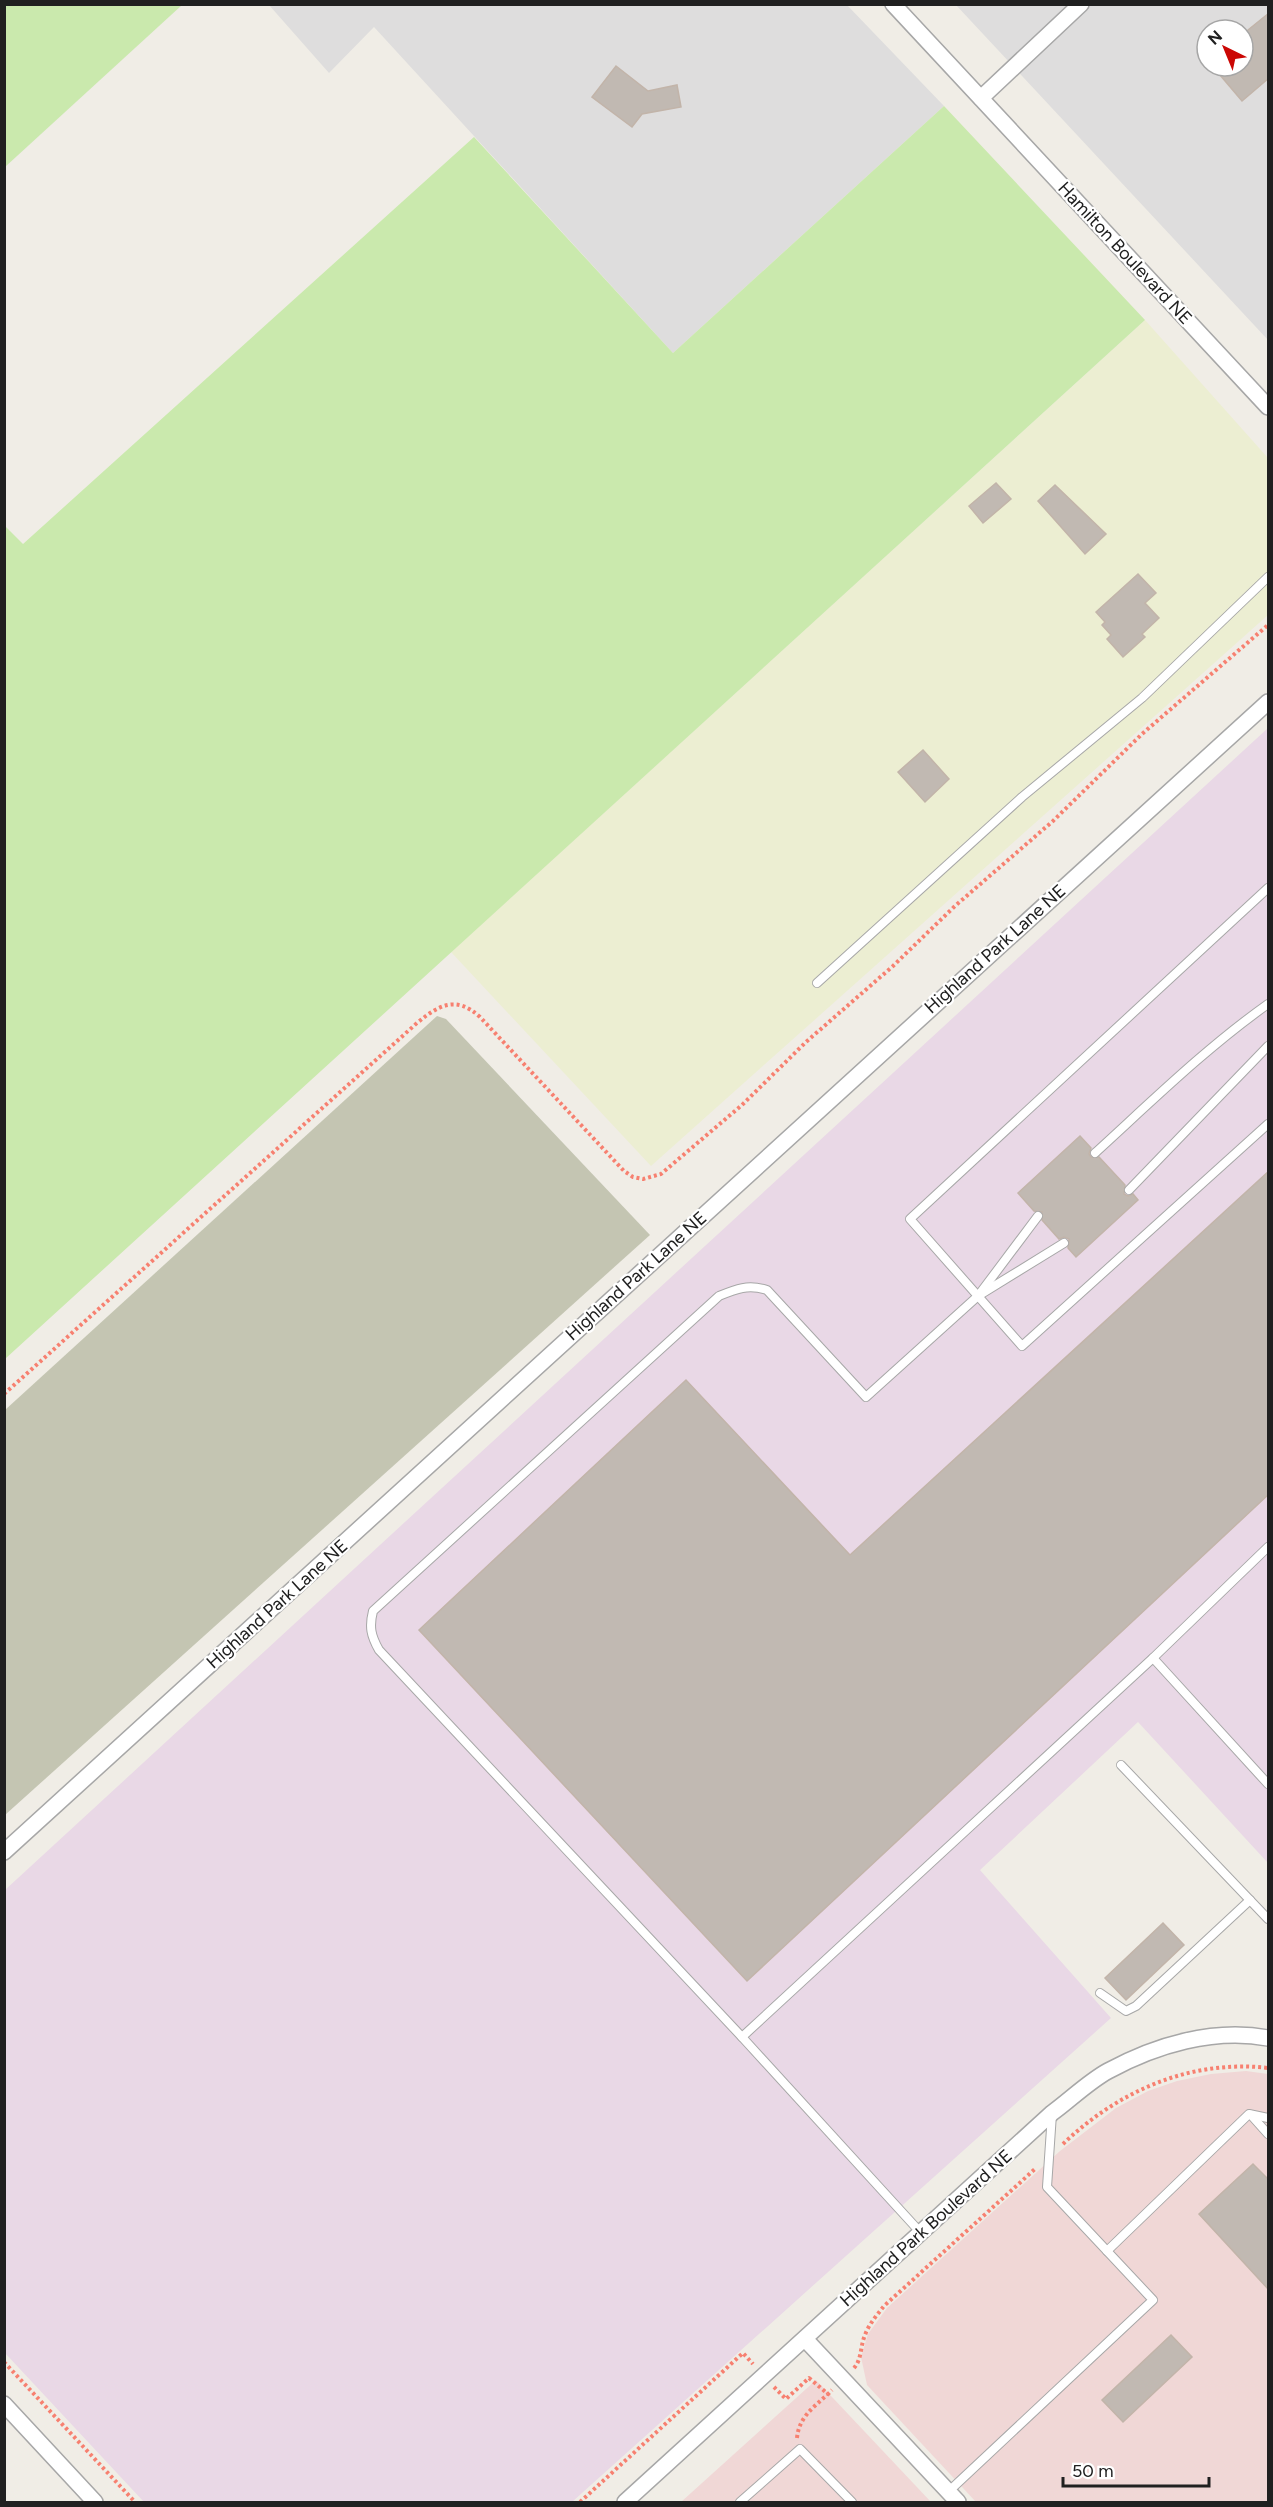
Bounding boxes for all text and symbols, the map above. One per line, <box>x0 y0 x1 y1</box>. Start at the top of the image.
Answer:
north arrow <box>1195 18 1255 78</box>
text: N <box>1204 26 1226 49</box>
street label: Hamilton Boulevard NE <box>1053 177 1197 329</box>
street label: Highland Park Lane NE <box>920 880 1070 1018</box>
street label: Highland Park Lane NE <box>561 1207 711 1345</box>
street label: Highland Park Lane NE <box>202 1535 352 1673</box>
street label: Highland Park Boulevard NE <box>835 2145 1017 2311</box>
scale bar <box>1063 2450 1208 2488</box>
text: 50 m <box>1072 2460 1114 2482</box>

